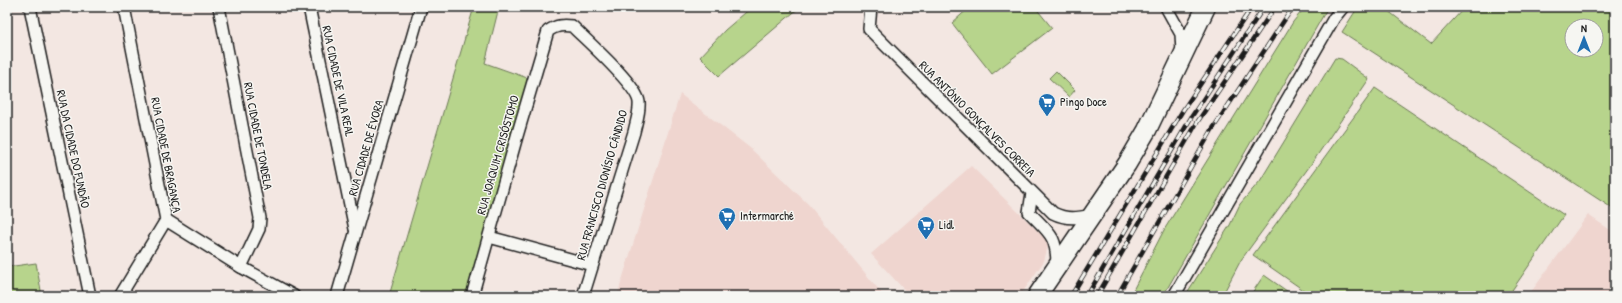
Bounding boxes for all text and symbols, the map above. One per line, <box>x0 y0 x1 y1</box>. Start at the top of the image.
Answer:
north arrow <box>1564 18 1604 58</box>
text: N <box>1581 21 1587 35</box>
street label: RUA CIDADE DE VILA REAL <box>318 24 359 138</box>
street label: RUA ANTÓNIO GONÇALVES CORREIA <box>915 57 1039 181</box>
street label: RUA CIDADE DE TONDELA <box>240 81 277 191</box>
street label: RUA DA CIDADE DO FUNDÃO <box>53 88 94 210</box>
supermarket icon: Pingo Doce <box>1037 92 1057 117</box>
street label: RUA JOAQUIM CRISÓSTOMO <box>472 93 523 217</box>
place label: Pingo Doce <box>1060 93 1107 110</box>
street label: RUA CIDADE DE BRAGANÇA <box>147 96 186 214</box>
street label: RUA CIDADE DE ÉVORA <box>344 98 387 198</box>
street label: RUA FRANCISCO DIONÍSIO CÂNDIDO <box>572 107 631 262</box>
supermarket icon: Intermarché <box>717 206 737 231</box>
place label: Intermarché <box>740 207 794 224</box>
supermarket icon: Lidl <box>916 215 936 240</box>
place label: Lidl <box>939 216 955 233</box>

